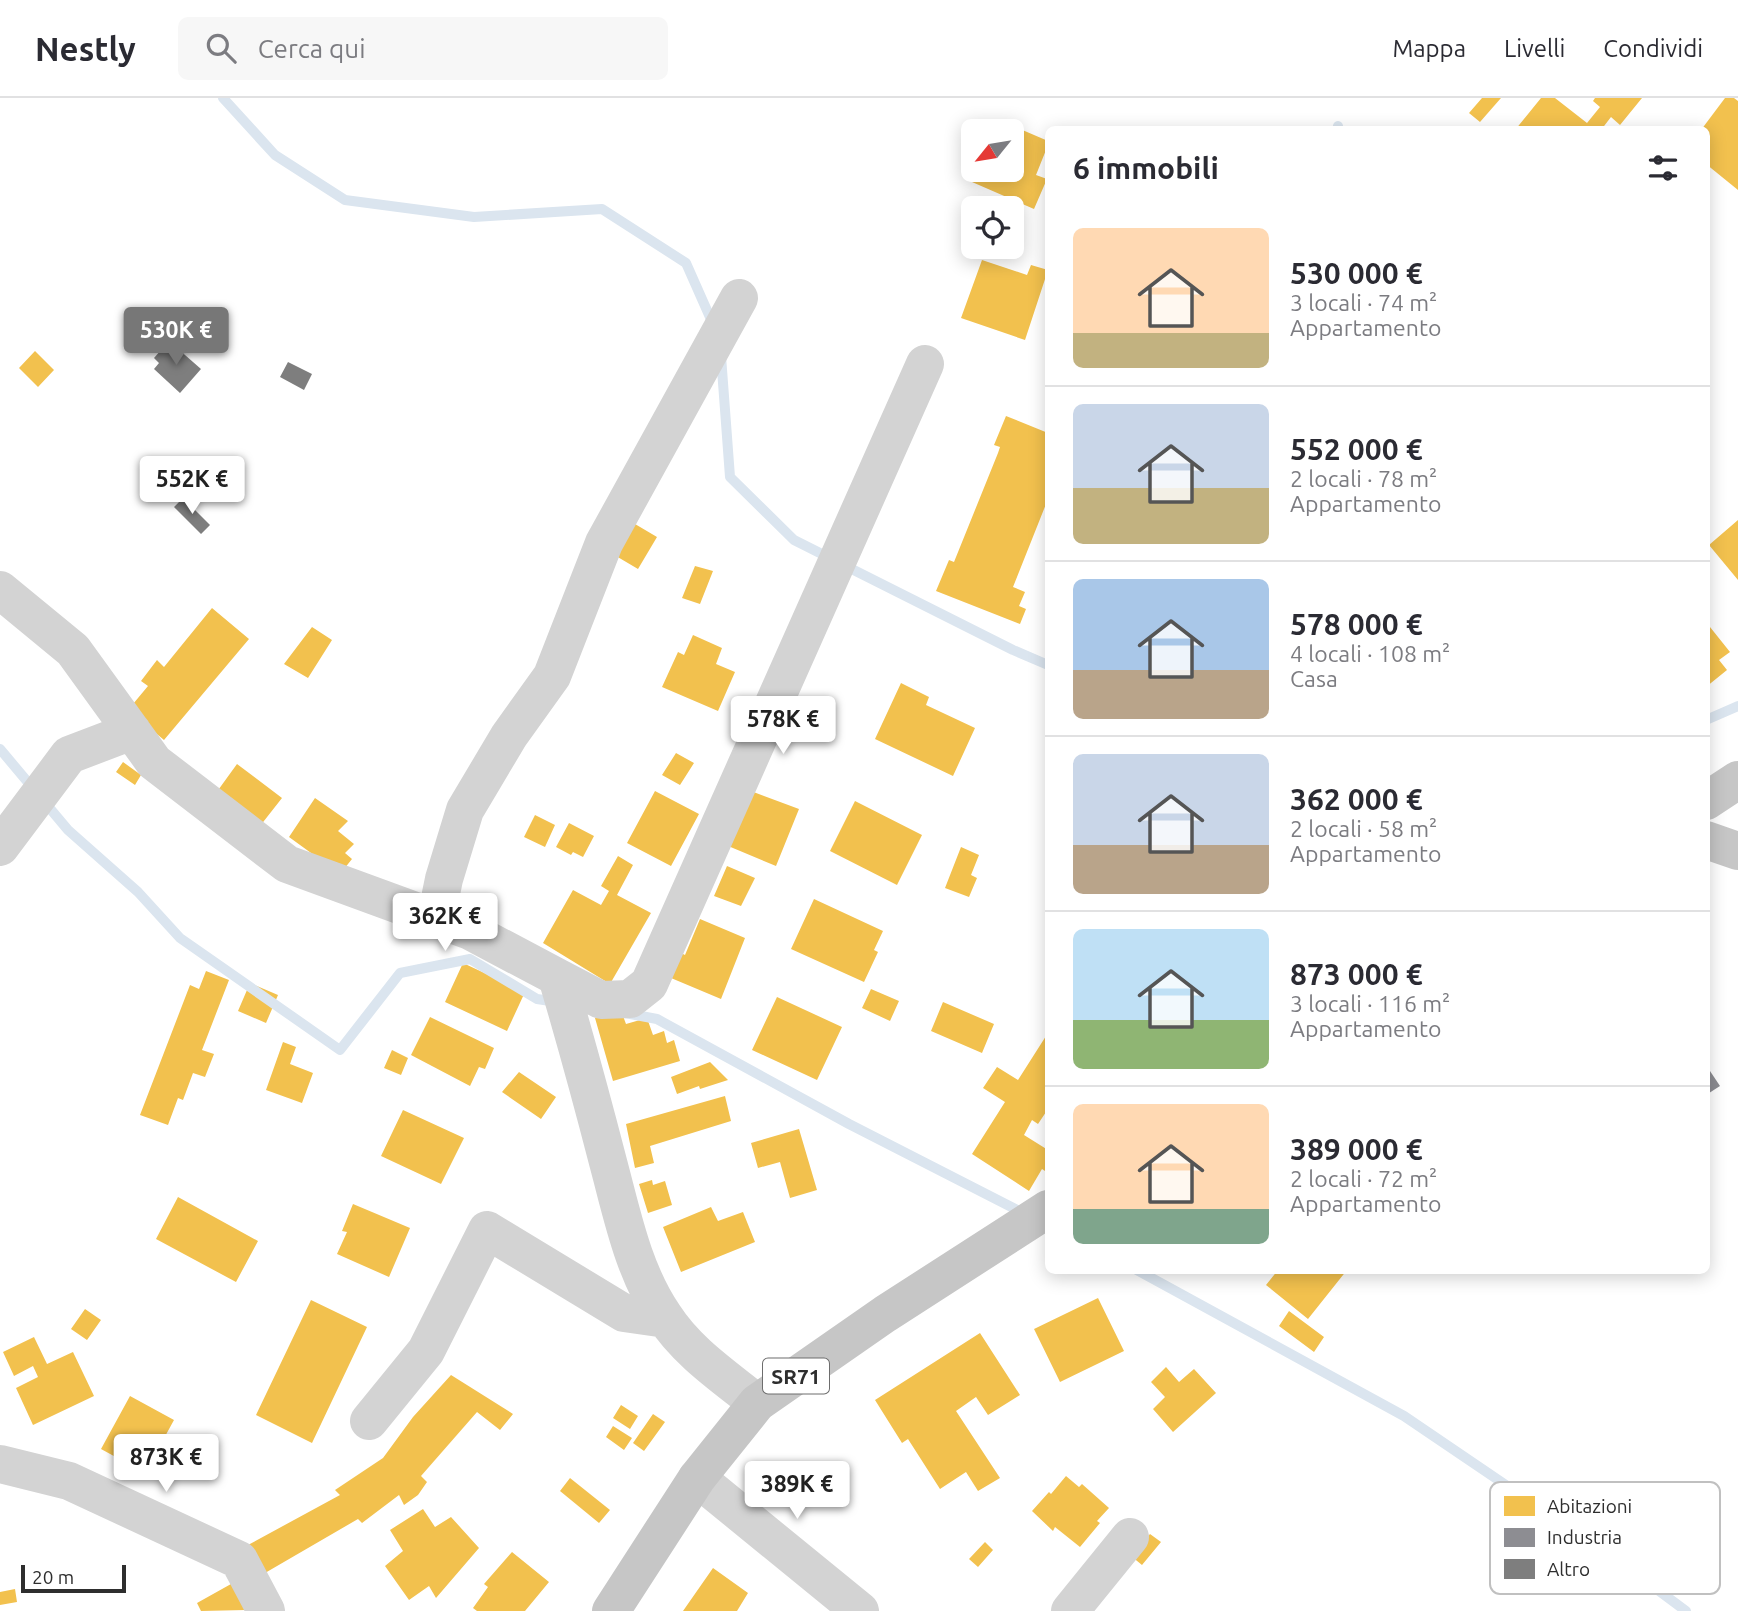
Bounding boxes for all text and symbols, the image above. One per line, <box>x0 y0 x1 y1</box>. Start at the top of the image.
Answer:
search box <box>178 17 668 80</box>
icon: search <box>202 29 240 67</box>
text: Nestly <box>35 30 136 67</box>
text: Cerca qui <box>258 34 365 63</box>
text: Mappa <box>1392 35 1466 62</box>
text: Livelli <box>1504 35 1565 62</box>
text: Condividi <box>1603 35 1703 62</box>
north arrow <box>961 119 1024 182</box>
map controls <box>961 119 1024 259</box>
icon: filters <box>1644 149 1682 187</box>
text: 6 immobili <box>1073 151 1219 185</box>
button: locate <box>961 196 1024 259</box>
icon: home <box>1129 256 1213 340</box>
text: 530 000 € <box>1290 256 1423 290</box>
text: 3 locali · 74 m² <box>1290 290 1437 315</box>
pin: 530K € <box>119 308 233 367</box>
text: Appartamento <box>1290 315 1441 340</box>
text: 530K € <box>140 317 212 342</box>
icon: home <box>1129 432 1213 516</box>
text: 552 000 € <box>1290 432 1423 466</box>
pin: 552K € <box>135 456 249 516</box>
text: 552K € <box>156 466 228 491</box>
text: 2 locali · 78 m² <box>1290 466 1437 491</box>
text: Appartamento <box>1290 491 1441 516</box>
icon: home <box>1129 607 1213 691</box>
text: 578 000 € <box>1290 607 1423 641</box>
text: 4 locali · 108 m² <box>1290 641 1450 666</box>
text: Casa <box>1290 666 1338 691</box>
pin: 578K € <box>726 696 840 756</box>
text: 578K € <box>747 706 819 731</box>
icon: home <box>1129 782 1213 866</box>
text: 362 000 € <box>1290 782 1423 816</box>
text: 2 locali · 58 m² <box>1290 816 1437 841</box>
text: Appartamento <box>1290 841 1441 866</box>
pin: 362K € <box>388 894 502 953</box>
text: 362K € <box>409 903 481 928</box>
icon: home <box>1129 957 1213 1041</box>
text: 873 000 € <box>1290 957 1423 991</box>
text: 3 locali · 116 m² <box>1290 991 1450 1016</box>
text: Appartamento <box>1290 1016 1441 1041</box>
icon: home <box>1129 1132 1213 1216</box>
text: 389 000 € <box>1290 1132 1423 1166</box>
text: 2 locali · 72 m² <box>1290 1166 1437 1191</box>
text: Appartamento <box>1290 1191 1441 1216</box>
road number: SR71 <box>763 1358 829 1394</box>
pin: 873K € <box>109 1434 223 1494</box>
text: 873K € <box>130 1444 202 1469</box>
pin: 389K € <box>740 1462 854 1521</box>
text: 389K € <box>761 1471 833 1496</box>
legend <box>1490 1482 1720 1594</box>
text: Abitazioni <box>1547 1495 1632 1517</box>
text: Industria <box>1547 1526 1622 1548</box>
text: Altro <box>1547 1558 1590 1580</box>
scale bar <box>21 1562 126 1594</box>
text: 20 m <box>32 1566 74 1588</box>

